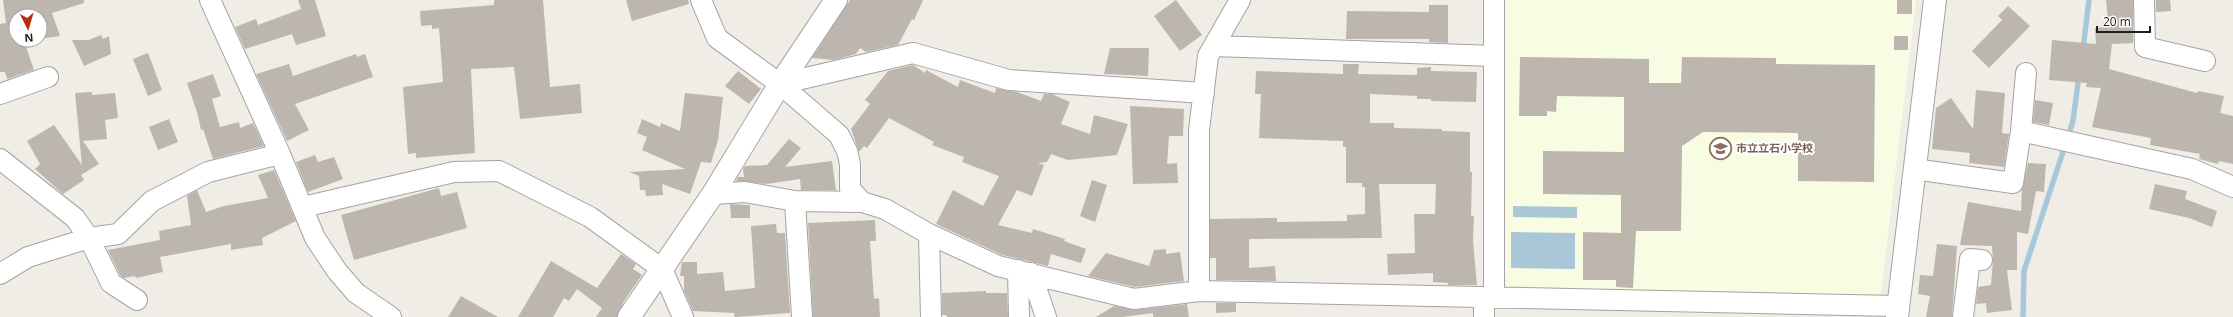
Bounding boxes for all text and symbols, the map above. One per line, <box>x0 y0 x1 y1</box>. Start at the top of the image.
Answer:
north arrow <box>8 8 48 48</box>
scale bar <box>2097 8 2150 34</box>
text: 20 m <box>2103 13 2131 30</box>
text: N <box>24 31 34 46</box>
school or university icon: 市立立石小学校 <box>1707 135 1733 161</box>
place label: 市立立石小学校 <box>1736 140 1813 155</box>

